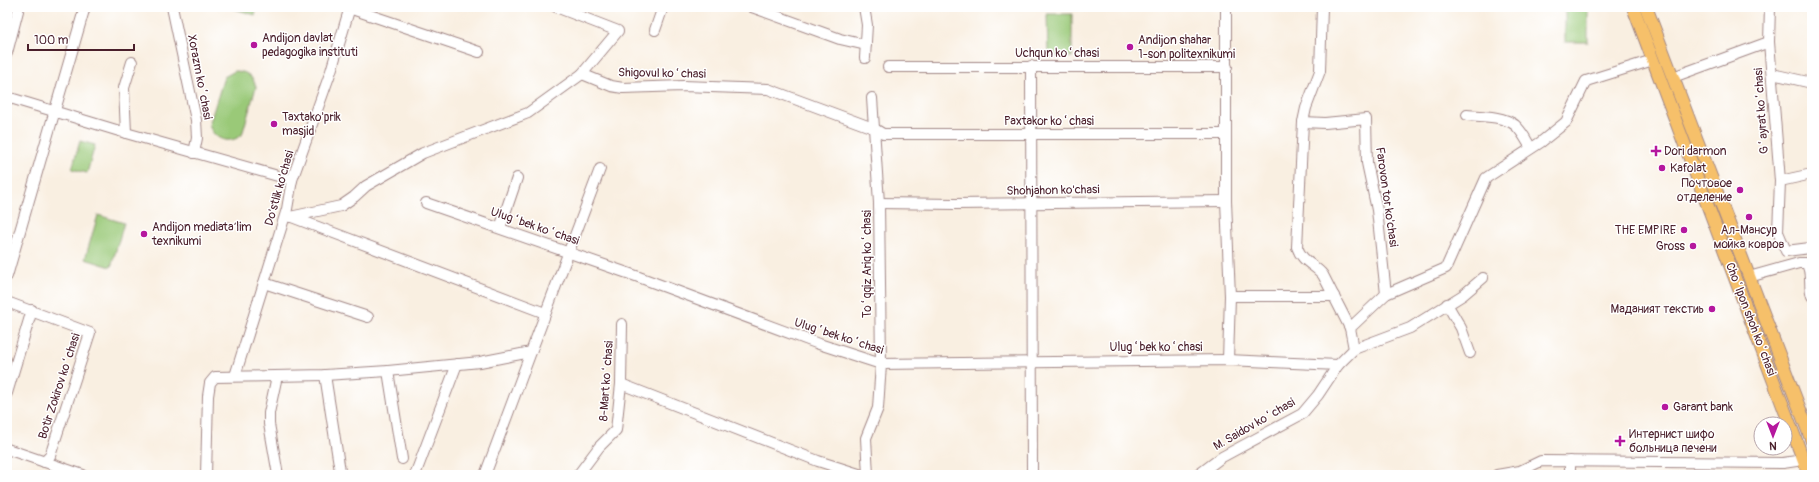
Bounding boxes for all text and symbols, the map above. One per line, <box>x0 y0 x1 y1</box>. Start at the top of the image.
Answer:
scale bar <box>28 26 134 52</box>
place label: Andijon davlat pedagogika instituti <box>262 31 358 60</box>
text: 100 m <box>34 33 69 48</box>
street label: Xorazm koʻchasi <box>184 33 215 121</box>
place label: Andijon shahar 1-son politexnikumi <box>1138 33 1235 62</box>
marker: Andijon davlat pedagogika instituti <box>249 40 259 50</box>
marker: Andijon shahar 1-son politexnikumi <box>1125 42 1135 52</box>
street label: Uchqun koʻchasi <box>1015 46 1099 61</box>
street label: Shigovul koʻchasi <box>618 65 706 82</box>
street label: Gʻayrat koʻchasi <box>1751 67 1772 155</box>
place label: Taxtako'prik masjid <box>282 110 341 139</box>
street label: Paxtakor koʻchasi <box>1004 114 1094 129</box>
marker: Taxtako'prik masjid <box>269 119 279 129</box>
place label: Dori darmon <box>1664 144 1727 159</box>
street label: Farovon tor ko'chasi <box>1372 146 1401 248</box>
marker: Dori darmon <box>1651 146 1661 156</box>
street label: Do'stlik ko'chasi <box>262 149 297 228</box>
place label: Kafolat <box>1670 161 1706 176</box>
marker: Kafolat <box>1657 163 1667 173</box>
place label: Почтовое отделение <box>1677 176 1732 205</box>
street label: Shohjahon ko'chasi <box>1006 182 1100 199</box>
marker: Почтовое отделение <box>1735 185 1745 195</box>
street label: Ulugʻbek koʻchasi <box>488 204 581 249</box>
street label: Toʻqqiz Ariq koʻchasi <box>860 210 875 318</box>
marker: Ал-Мансур мойка ковров <box>1744 212 1754 222</box>
place label: Andijon mediataʼlim texnikumi <box>151 220 252 249</box>
place label: THE EMPIRE <box>1615 223 1676 238</box>
place label: Ал-Мансур мойка ковров <box>1713 223 1785 252</box>
marker: THE EMPIRE <box>1679 225 1689 235</box>
marker: Andijon mediataʼlim texnikumi <box>139 229 149 239</box>
place label: Gross <box>1656 239 1686 254</box>
marker: Gross <box>1688 241 1698 251</box>
street label: Choʻlpon shoh koʻchasi <box>1722 260 1779 378</box>
place label: Маданият текстиь <box>1611 302 1704 317</box>
marker: Маданият текстиь <box>1707 304 1717 314</box>
street label: Ulugʻbek koʻchasi <box>792 315 885 358</box>
street label: Botir Zokirov koʻchasi <box>35 331 84 441</box>
street label: 8-Mart koʻchasi <box>596 340 617 422</box>
street label: Ulugʻbek koʻchasi <box>1110 340 1202 355</box>
street label: M. Saidov koʻchasi <box>1211 395 1298 454</box>
place label: Garant bank <box>1673 400 1733 415</box>
marker: Garant bank <box>1660 402 1670 412</box>
north arrow <box>1753 416 1793 456</box>
place label: Интернист шифо больница печени <box>1629 427 1717 456</box>
marker: Интернист шифо больница печени <box>1614 435 1626 447</box>
text: N <box>1769 439 1777 452</box>

